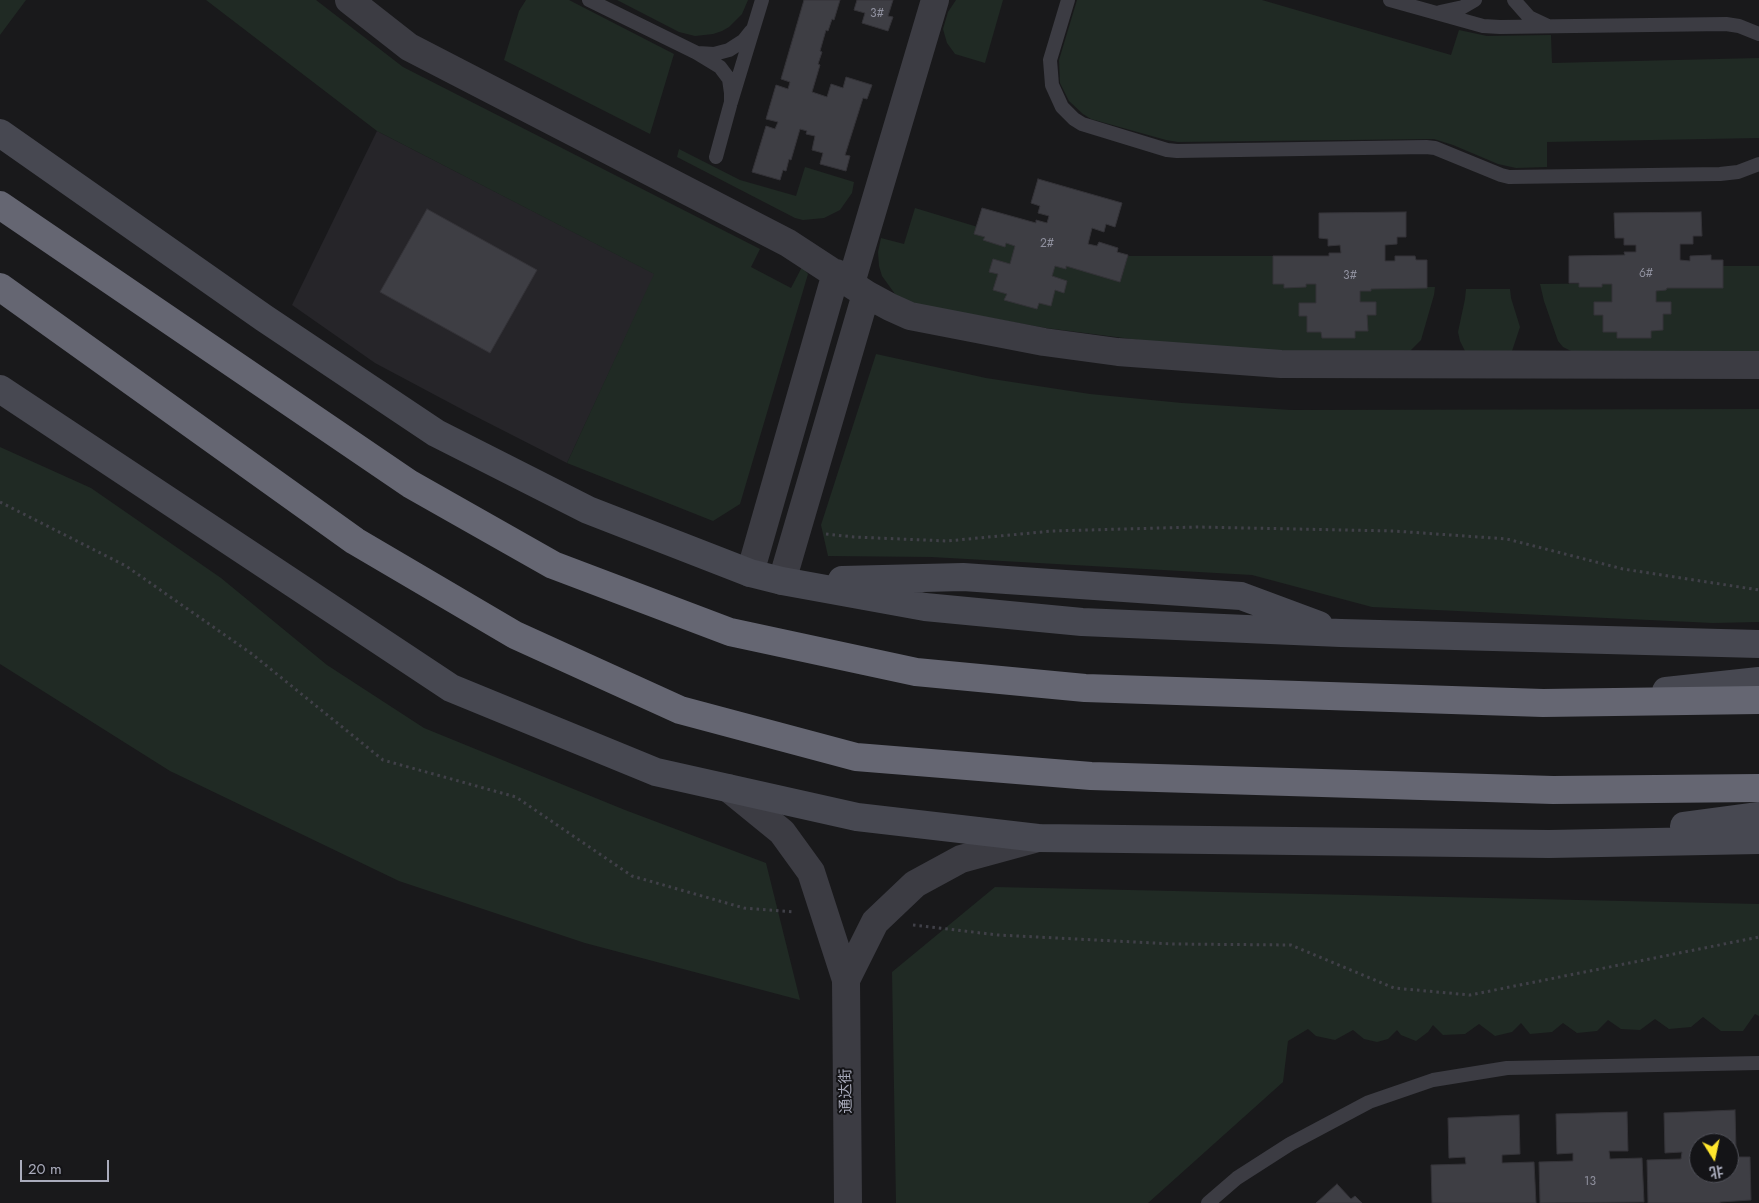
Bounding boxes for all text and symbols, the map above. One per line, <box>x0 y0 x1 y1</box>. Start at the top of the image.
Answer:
house number: 3# <box>870 7 884 21</box>
house number: 2# <box>1040 237 1054 251</box>
house number: 6# <box>1639 267 1653 281</box>
house number: 3# <box>1343 269 1357 283</box>
street label: 通达街 <box>838 1068 856 1114</box>
north arrow <box>1689 1133 1739 1183</box>
scale bar <box>22 1150 111 1182</box>
text: 20 m <box>28 1158 62 1180</box>
text: 北 <box>1708 1161 1725 1183</box>
house number: 13 <box>1584 1175 1596 1189</box>

